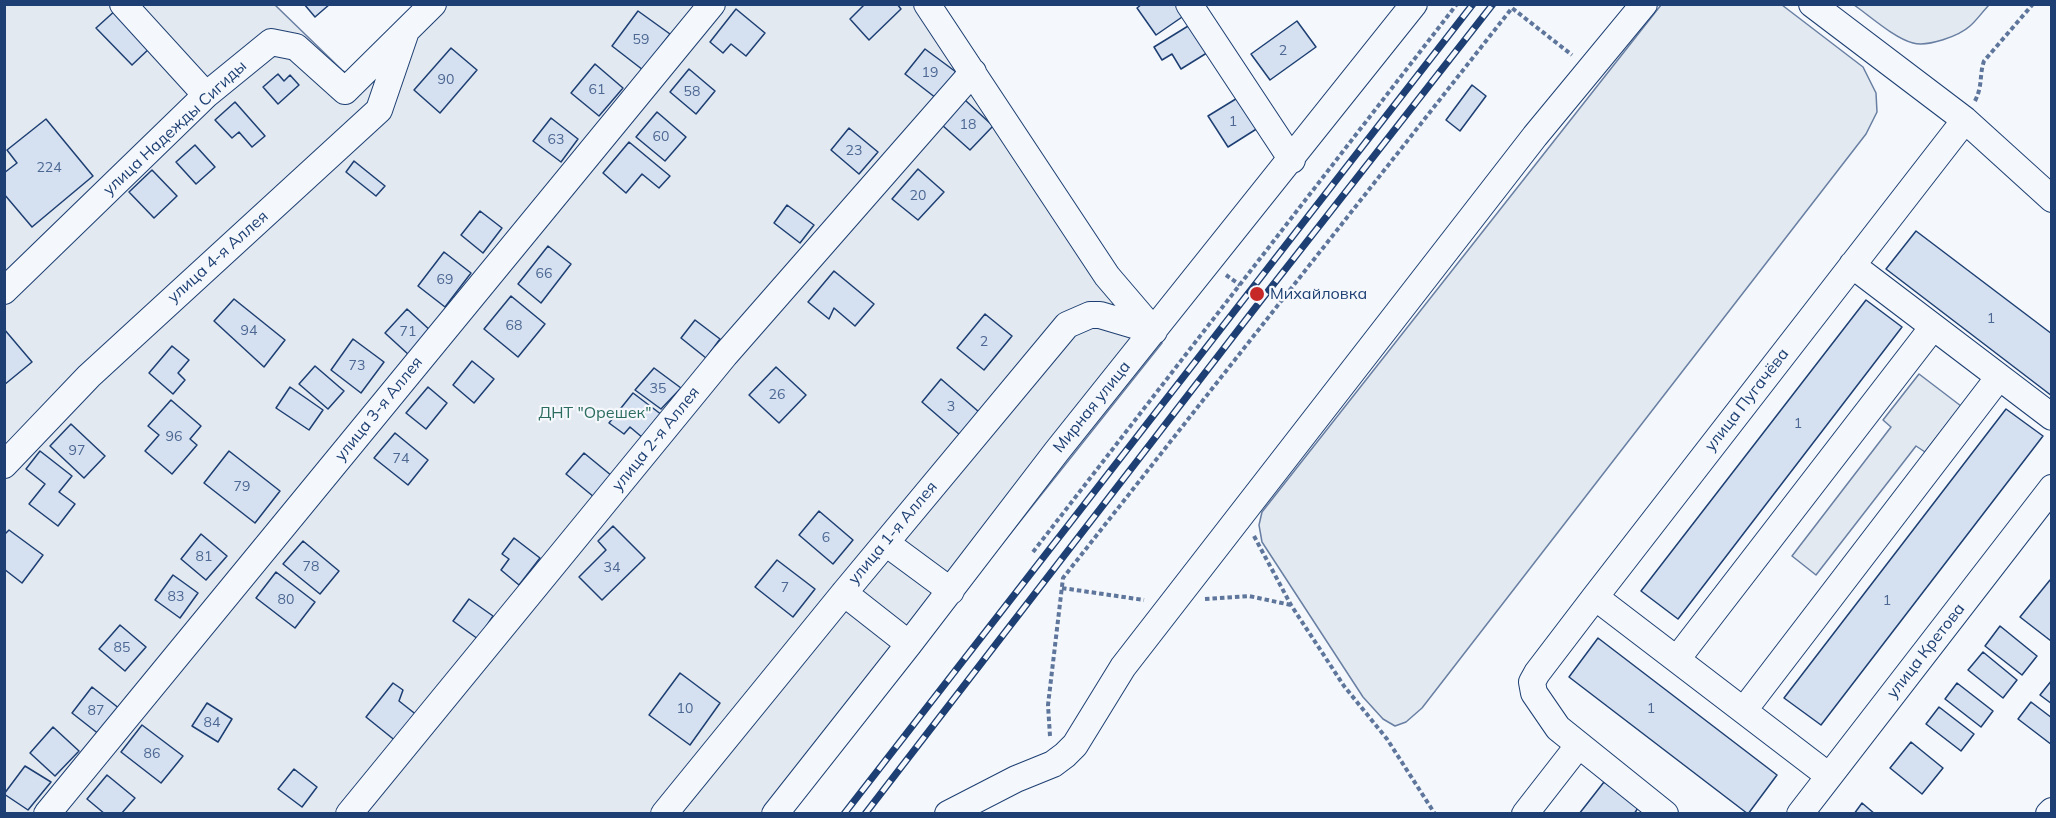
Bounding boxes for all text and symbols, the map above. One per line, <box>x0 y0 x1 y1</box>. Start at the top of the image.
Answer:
house number: 59 <box>633 32 649 48</box>
house number: 2 <box>1279 43 1287 59</box>
street label: улица Надежды Сигиды <box>99 57 251 199</box>
house number: 19 <box>922 65 938 81</box>
house number: 90 <box>438 72 454 88</box>
house number: 61 <box>589 82 605 98</box>
house number: 58 <box>684 84 700 100</box>
house number: 1 <box>1229 114 1237 130</box>
house number: 18 <box>960 117 976 133</box>
house number: 60 <box>653 129 669 145</box>
house number: 63 <box>548 132 564 148</box>
house number: 23 <box>846 143 862 159</box>
house number: 224 <box>36 160 62 176</box>
house number: 20 <box>910 188 926 204</box>
street label: улица 4-я Аллея <box>164 207 272 307</box>
house number: 66 <box>536 266 552 282</box>
house number: 69 <box>437 272 453 288</box>
place label: Михайловка <box>1270 284 1367 304</box>
marker: Михайловка <box>1248 285 1266 303</box>
house number: 1 <box>1987 311 1995 327</box>
house number: 68 <box>506 318 522 334</box>
house number: 94 <box>241 323 257 339</box>
house number: 71 <box>400 324 416 340</box>
house number: 2 <box>980 334 988 350</box>
street label: улица Пугачёва <box>1701 345 1793 455</box>
street label: улица 3-я Аллея <box>331 353 427 465</box>
street label: Мирная улица <box>1049 357 1135 457</box>
house number: 73 <box>349 358 365 374</box>
house number: 35 <box>650 381 666 397</box>
street label: улица 2-я Аллея <box>608 383 704 495</box>
house number: 26 <box>769 387 785 403</box>
house number: 3 <box>947 399 955 415</box>
park label: ДНТ "Орешек" <box>539 403 651 423</box>
house number: 1 <box>1794 416 1802 432</box>
house number: 96 <box>166 429 182 445</box>
house number: 97 <box>69 443 85 459</box>
house number: 74 <box>393 451 409 467</box>
street label: улица 1-я Аллея <box>844 478 942 588</box>
house number: 79 <box>234 479 250 495</box>
house number: 6 <box>822 530 830 546</box>
house number: 81 <box>196 549 212 565</box>
house number: 78 <box>303 559 319 575</box>
house number: 34 <box>604 560 620 576</box>
house number: 7 <box>781 580 789 596</box>
house number: 83 <box>168 589 184 605</box>
house number: 80 <box>278 592 294 608</box>
house number: 1 <box>1883 593 1891 609</box>
street label: улица Кретова <box>1883 600 1969 702</box>
house number: 85 <box>114 640 130 656</box>
house number: 10 <box>677 701 693 717</box>
house number: 1 <box>1647 701 1655 717</box>
house number: 87 <box>88 703 104 719</box>
house number: 84 <box>204 715 220 731</box>
house number: 86 <box>144 746 160 762</box>

